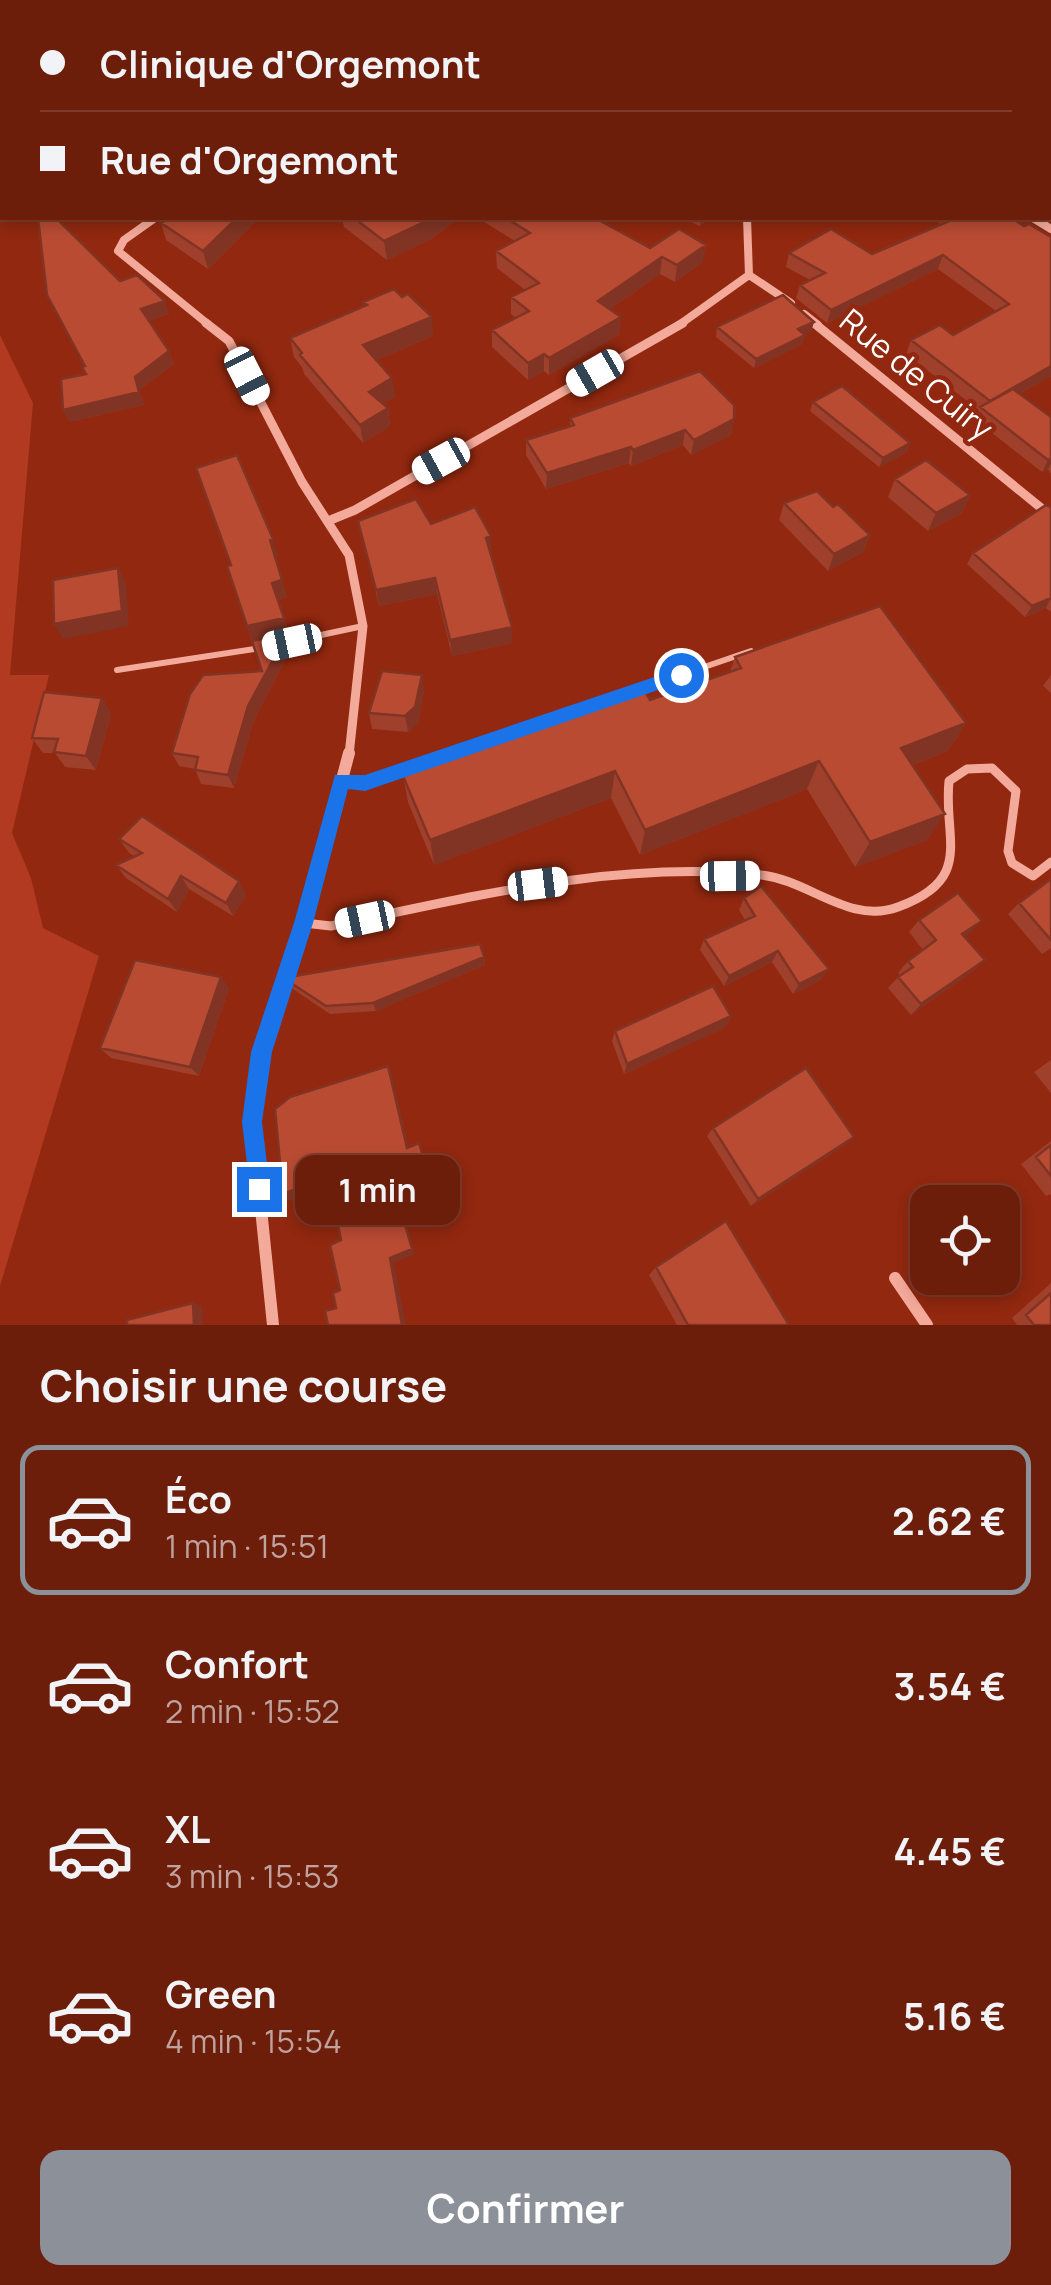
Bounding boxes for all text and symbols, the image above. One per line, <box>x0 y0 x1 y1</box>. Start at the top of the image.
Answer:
text: Clinique d'Orgemont <box>100 37 481 89</box>
text: Rue d'Orgemont <box>100 133 399 185</box>
street label: Rue de Cuiry <box>831 298 1003 450</box>
car <box>220 342 274 410</box>
car <box>562 345 628 401</box>
car <box>407 433 475 489</box>
car <box>260 621 324 663</box>
route start <box>659 653 704 698</box>
car <box>700 860 760 892</box>
car <box>506 865 570 903</box>
car <box>333 898 397 940</box>
callout: 1 min <box>294 1154 459 1224</box>
route end <box>237 1167 282 1212</box>
text: 1 min <box>338 1168 417 1212</box>
map controls <box>910 1185 1020 1295</box>
button: locate <box>910 1185 1020 1295</box>
text: Choisir une course <box>40 1354 447 1416</box>
text: Éco <box>165 1472 232 1524</box>
icon: car <box>45 1475 135 1565</box>
text: 2.62 € <box>892 1494 1006 1546</box>
text: 1 min · 15:51 <box>165 1524 329 1568</box>
text: Confort <box>165 1637 309 1689</box>
icon: car <box>45 1640 135 1730</box>
text: 3.54 € <box>893 1659 1006 1711</box>
text: 2 min · 15:52 <box>165 1689 340 1733</box>
text: XL <box>165 1802 210 1854</box>
icon: car <box>45 1805 135 1895</box>
text: 4.45 € <box>893 1824 1006 1876</box>
text: 3 min · 15:53 <box>165 1854 339 1898</box>
text: Green <box>165 1967 277 2019</box>
icon: car <box>45 1970 135 2060</box>
text: 5.16 € <box>903 1989 1006 2041</box>
text: 4 min · 15:54 <box>165 2019 342 2063</box>
button: Confirmer <box>40 2150 1011 2265</box>

